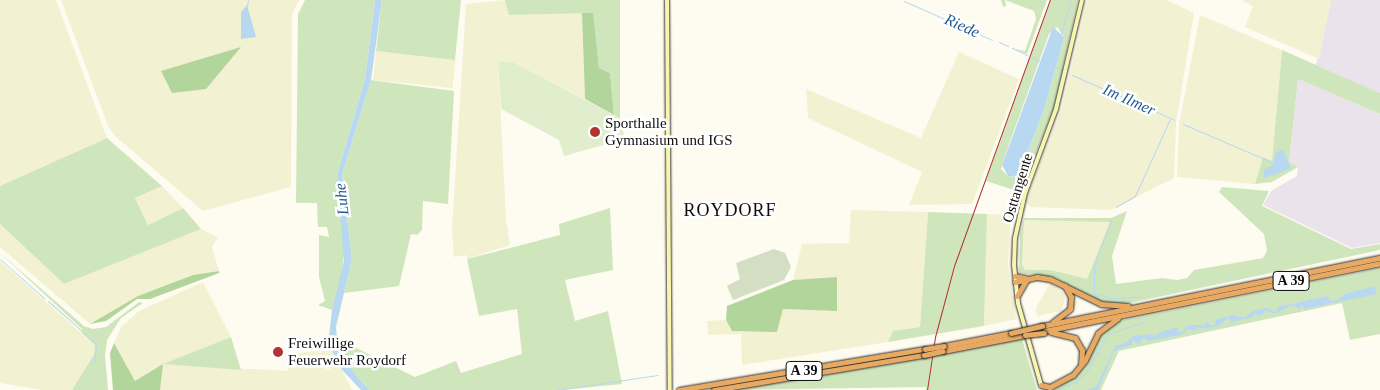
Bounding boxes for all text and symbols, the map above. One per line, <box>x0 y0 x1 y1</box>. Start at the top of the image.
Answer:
water label: Riede <box>941 10 983 42</box>
water label: Im Ilmer <box>1100 80 1158 120</box>
place label: Sporthalle Gymnasium und IGS <box>605 114 732 149</box>
marker: Sporthalle Gymnasium und IGS <box>589 126 601 138</box>
street label: Osttangente <box>999 151 1037 225</box>
water label: Luhe <box>331 182 353 216</box>
district label: ROYDORF <box>683 199 777 221</box>
road number: A 39 <box>1271 270 1311 292</box>
place label: Freiwillige Feuerwehr Roydorf <box>288 334 406 369</box>
marker: Freiwillige Feuerwehr Roydorf <box>272 346 284 358</box>
road number: A 39 <box>784 360 824 382</box>

